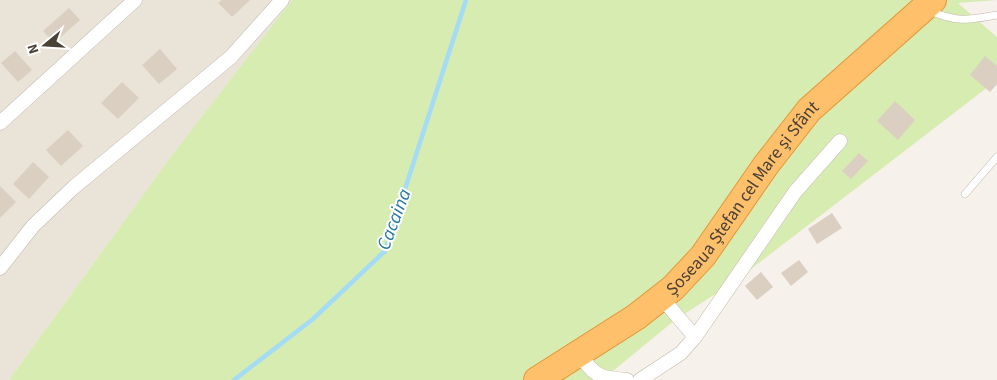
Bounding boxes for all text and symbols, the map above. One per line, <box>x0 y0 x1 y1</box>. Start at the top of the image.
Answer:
north arrow <box>20 20 70 70</box>
text: N <box>23 41 45 56</box>
street label: Șoseaua Ștefan cel Mare și Sfânt <box>661 95 824 302</box>
water label: Cacaina <box>370 185 418 254</box>

